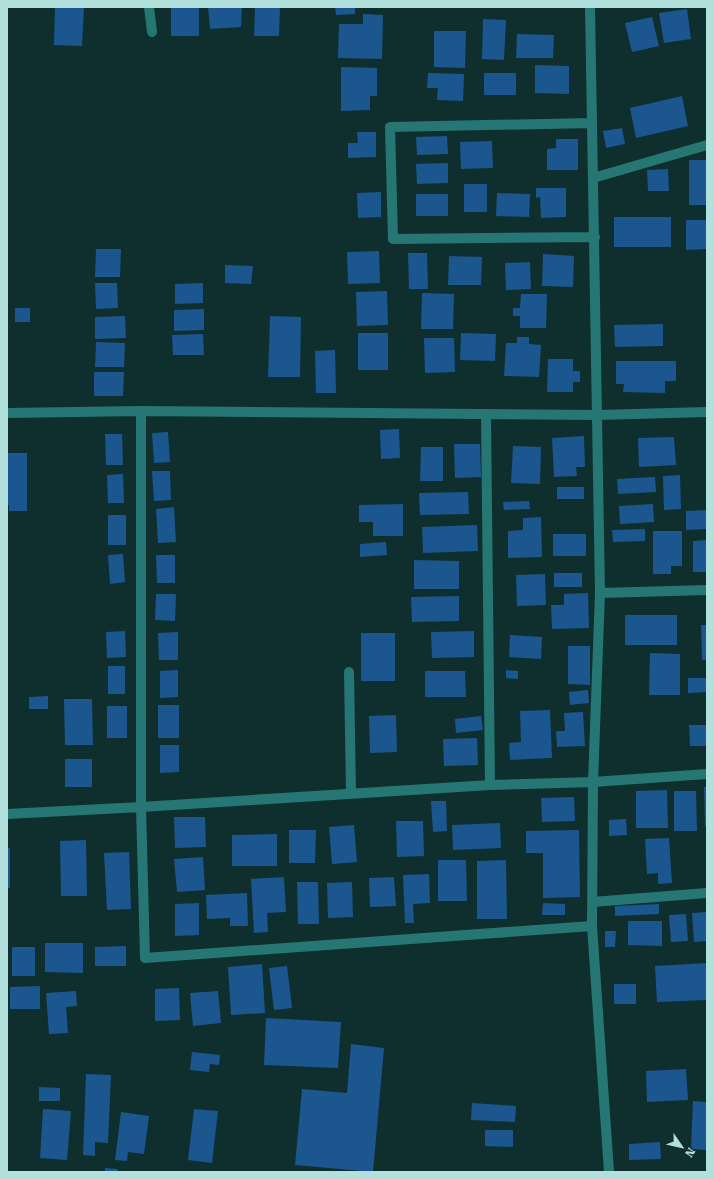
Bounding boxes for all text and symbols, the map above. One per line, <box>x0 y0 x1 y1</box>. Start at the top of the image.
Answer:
north arrow <box>662 1127 702 1167</box>
text: N <box>682 1145 698 1160</box>

